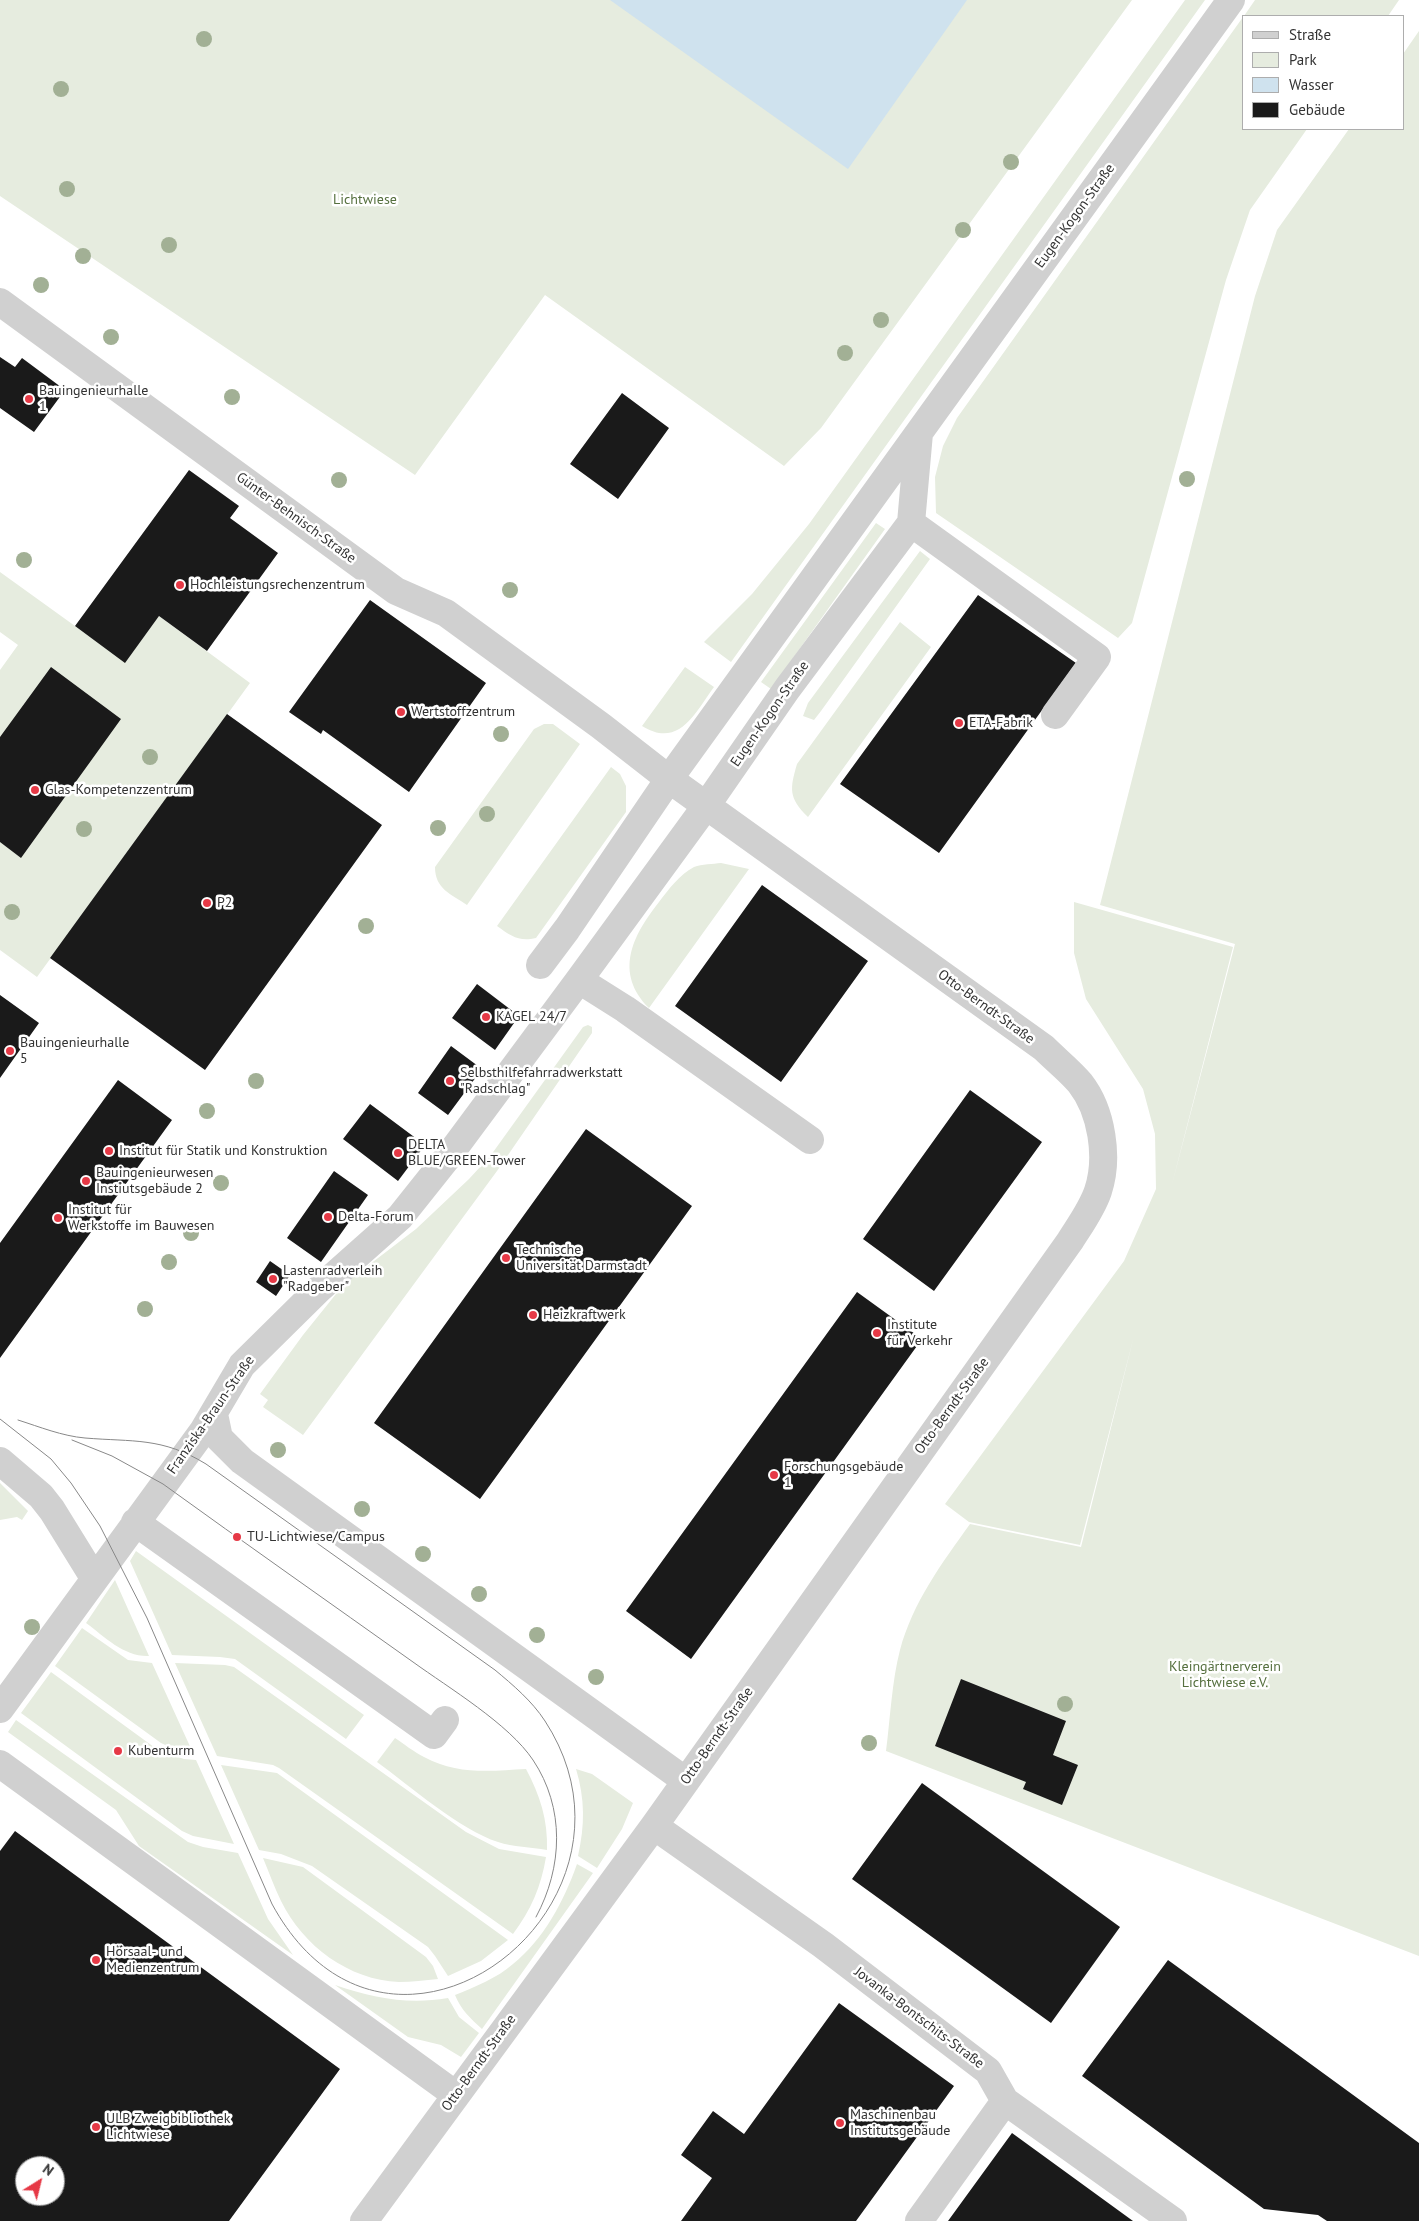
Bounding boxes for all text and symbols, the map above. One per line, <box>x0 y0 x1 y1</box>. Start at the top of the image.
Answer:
legend <box>1242 15 1404 130</box>
text: Straße <box>1289 25 1331 44</box>
text: Park <box>1289 50 1317 69</box>
text: Wasser <box>1289 75 1334 94</box>
text: Gebäude <box>1289 100 1345 119</box>
street label: Eugen-Kogon-Straße <box>1032 161 1118 271</box>
park label: Lichtwiese <box>333 192 397 208</box>
place label: Bauingenieurhalle 1 <box>39 383 148 416</box>
marker: Bauingenieurhalle 1 <box>23 393 35 405</box>
street label: Günter-Behnisch-Straße <box>233 469 359 567</box>
place label: Hochleistungsrechenzentrum <box>190 577 365 593</box>
marker: Hochleistungsrechenzentrum <box>174 579 186 591</box>
street label: Eugen-Kogon-Straße <box>727 658 813 770</box>
place label: Wertstoffzentrum <box>411 704 515 720</box>
marker: Wertstoffzentrum <box>395 706 407 718</box>
place label: ETA-Fabrik <box>969 715 1033 731</box>
marker: ETA-Fabrik <box>953 717 965 729</box>
place label: Glas-Kompetenzzentrum <box>45 782 192 798</box>
marker: Glas-Kompetenzzentrum <box>29 784 41 796</box>
place label: P2 <box>217 895 232 911</box>
marker: P2 <box>201 897 213 909</box>
street label: Otto-Berndt-Straße <box>934 966 1038 1048</box>
place label: KAGEL 24/7 <box>496 1009 567 1025</box>
marker: KAGEL 24/7 <box>480 1011 492 1023</box>
place label: Bauingenieurhalle 5 <box>20 1035 129 1068</box>
marker: Bauingenieurhalle 5 <box>4 1045 16 1057</box>
place label: Selbsthilfefahrradwerkstatt "Radschlag" <box>460 1065 623 1098</box>
marker: Selbsthilfefahrradwerkstatt "Radschlag" <box>444 1075 456 1087</box>
place label: DELTA BLUE/GREEN-Tower <box>408 1137 526 1170</box>
place label: Institut für Statik und Konstruktion <box>119 1143 327 1159</box>
marker: Institut für Statik und Konstruktion <box>103 1145 115 1157</box>
marker: DELTA BLUE/GREEN-Tower <box>392 1147 404 1159</box>
place label: Bauingenieurwesen Instiutsgebäude 2 <box>96 1165 213 1198</box>
marker: Bauingenieurwesen Instiutsgebäude 2 <box>80 1175 92 1187</box>
place label: Institut für Werkstoffe im Bauwesen <box>68 1202 214 1234</box>
place label: Delta-Forum <box>338 1209 414 1225</box>
marker: Delta-Forum <box>322 1211 334 1223</box>
marker: Institut für Werkstoffe im Bauwesen <box>52 1212 64 1224</box>
place label: Technische Universität Darmstadt <box>516 1242 647 1274</box>
marker: Technische Universität Darmstadt <box>500 1252 512 1264</box>
place label: Lastenradverleih "Radgeber" <box>283 1263 382 1295</box>
marker: Lastenradverleih "Radgeber" <box>267 1273 279 1285</box>
place label: Heizkraftwerk <box>543 1307 626 1323</box>
marker: Heizkraftwerk <box>527 1309 539 1321</box>
place label: Institute für Verkehr <box>887 1317 953 1350</box>
marker: Institute für Verkehr <box>871 1327 883 1339</box>
street label: Franziska-Braun-Straße <box>164 1353 258 1477</box>
street label: Otto-Berndt-Straße <box>911 1354 993 1458</box>
place label: Forschungsgebäude 1 <box>784 1459 903 1491</box>
marker: Forschungsgebäude 1 <box>768 1469 780 1481</box>
place label: TU-Lichtwiese/Campus <box>247 1529 385 1545</box>
marker: TU-Lichtwiese/Campus <box>231 1531 243 1543</box>
park label: Kleingärtnerverein Lichtwiese e.V. <box>1169 1659 1281 1691</box>
street label: Otto-Berndt-Straße <box>677 1684 757 1788</box>
place label: Kubenturm <box>128 1743 194 1759</box>
marker: Kubenturm <box>112 1745 124 1757</box>
place label: Hörsaal- und Medienzentrum <box>106 1944 199 1976</box>
marker: Hörsaal- und Medienzentrum <box>90 1954 102 1966</box>
street label: Jovanka-Bontschits-Straße <box>851 1964 987 2072</box>
street label: Otto-Berndt-Straße <box>438 2011 520 2115</box>
place label: Maschinenbau Institutsgebäude <box>850 2107 950 2140</box>
place label: ULB Zweigbibliothek Lichtwiese <box>106 2111 230 2144</box>
marker: Maschinenbau Institutsgebäude <box>834 2117 846 2129</box>
marker: ULB Zweigbibliothek Lichtwiese <box>90 2121 102 2133</box>
north arrow <box>15 2156 65 2206</box>
text: N <box>39 2160 57 2180</box>

